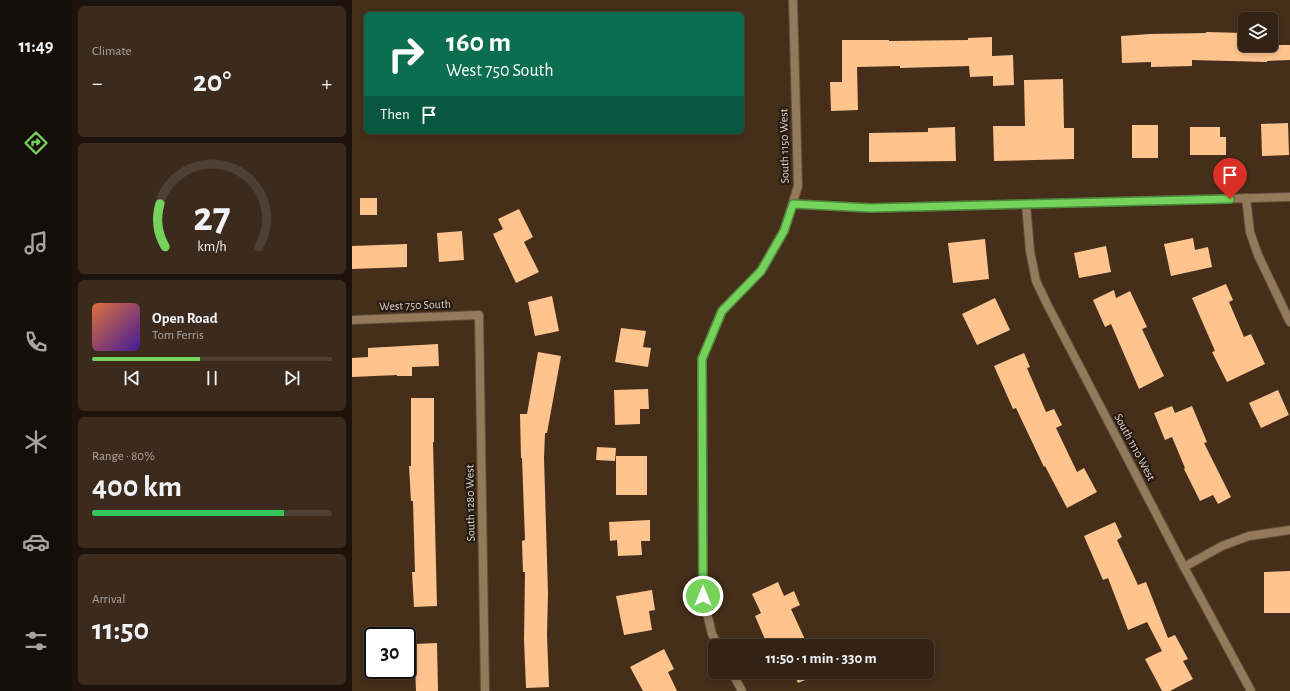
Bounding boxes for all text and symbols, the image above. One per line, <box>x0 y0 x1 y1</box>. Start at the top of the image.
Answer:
map controls <box>1238 12 1278 52</box>
button: layers <box>1238 12 1278 52</box>
icon: right <box>380 28 432 80</box>
text: 160 m <box>446 29 511 57</box>
text: 11:49 <box>19 38 53 56</box>
text: Climate <box>92 45 131 58</box>
text: West 750 South <box>446 62 554 80</box>
text: 20° <box>193 67 231 97</box>
text: − <box>92 72 103 94</box>
text: + <box>321 72 332 94</box>
icon: arrive <box>418 104 440 126</box>
text: Then <box>380 107 410 122</box>
street label: South 1150 West <box>777 108 791 184</box>
icon: directions <box>22 129 50 157</box>
pin <box>1213 158 1247 199</box>
icon: arrive <box>1219 164 1241 186</box>
text: 27 <box>193 196 231 237</box>
icon: music <box>22 229 50 257</box>
text: km/h <box>197 239 227 253</box>
street label: West 750 South <box>379 298 451 312</box>
text: Open Road <box>152 311 218 326</box>
icon: phone <box>22 328 50 356</box>
text: Tom Ferris <box>152 329 204 342</box>
icon: previous <box>121 367 143 389</box>
icon: pause <box>201 367 223 389</box>
icon: next <box>281 367 303 389</box>
street label: South 1110 West <box>1112 411 1158 483</box>
icon: climate <box>22 428 50 456</box>
text: Range · 80% <box>92 450 155 463</box>
street label: South 1280 West <box>463 464 477 542</box>
text: 400 km <box>92 472 182 502</box>
icon: car <box>22 528 50 556</box>
position arrow <box>682 575 724 617</box>
text: Arrival <box>92 593 125 606</box>
text: 11:50 <box>92 615 149 645</box>
icon: filters <box>22 627 50 655</box>
speed limit sign: 30 <box>364 627 416 679</box>
text: 11:50 · 1 min · 330 m <box>765 651 877 666</box>

